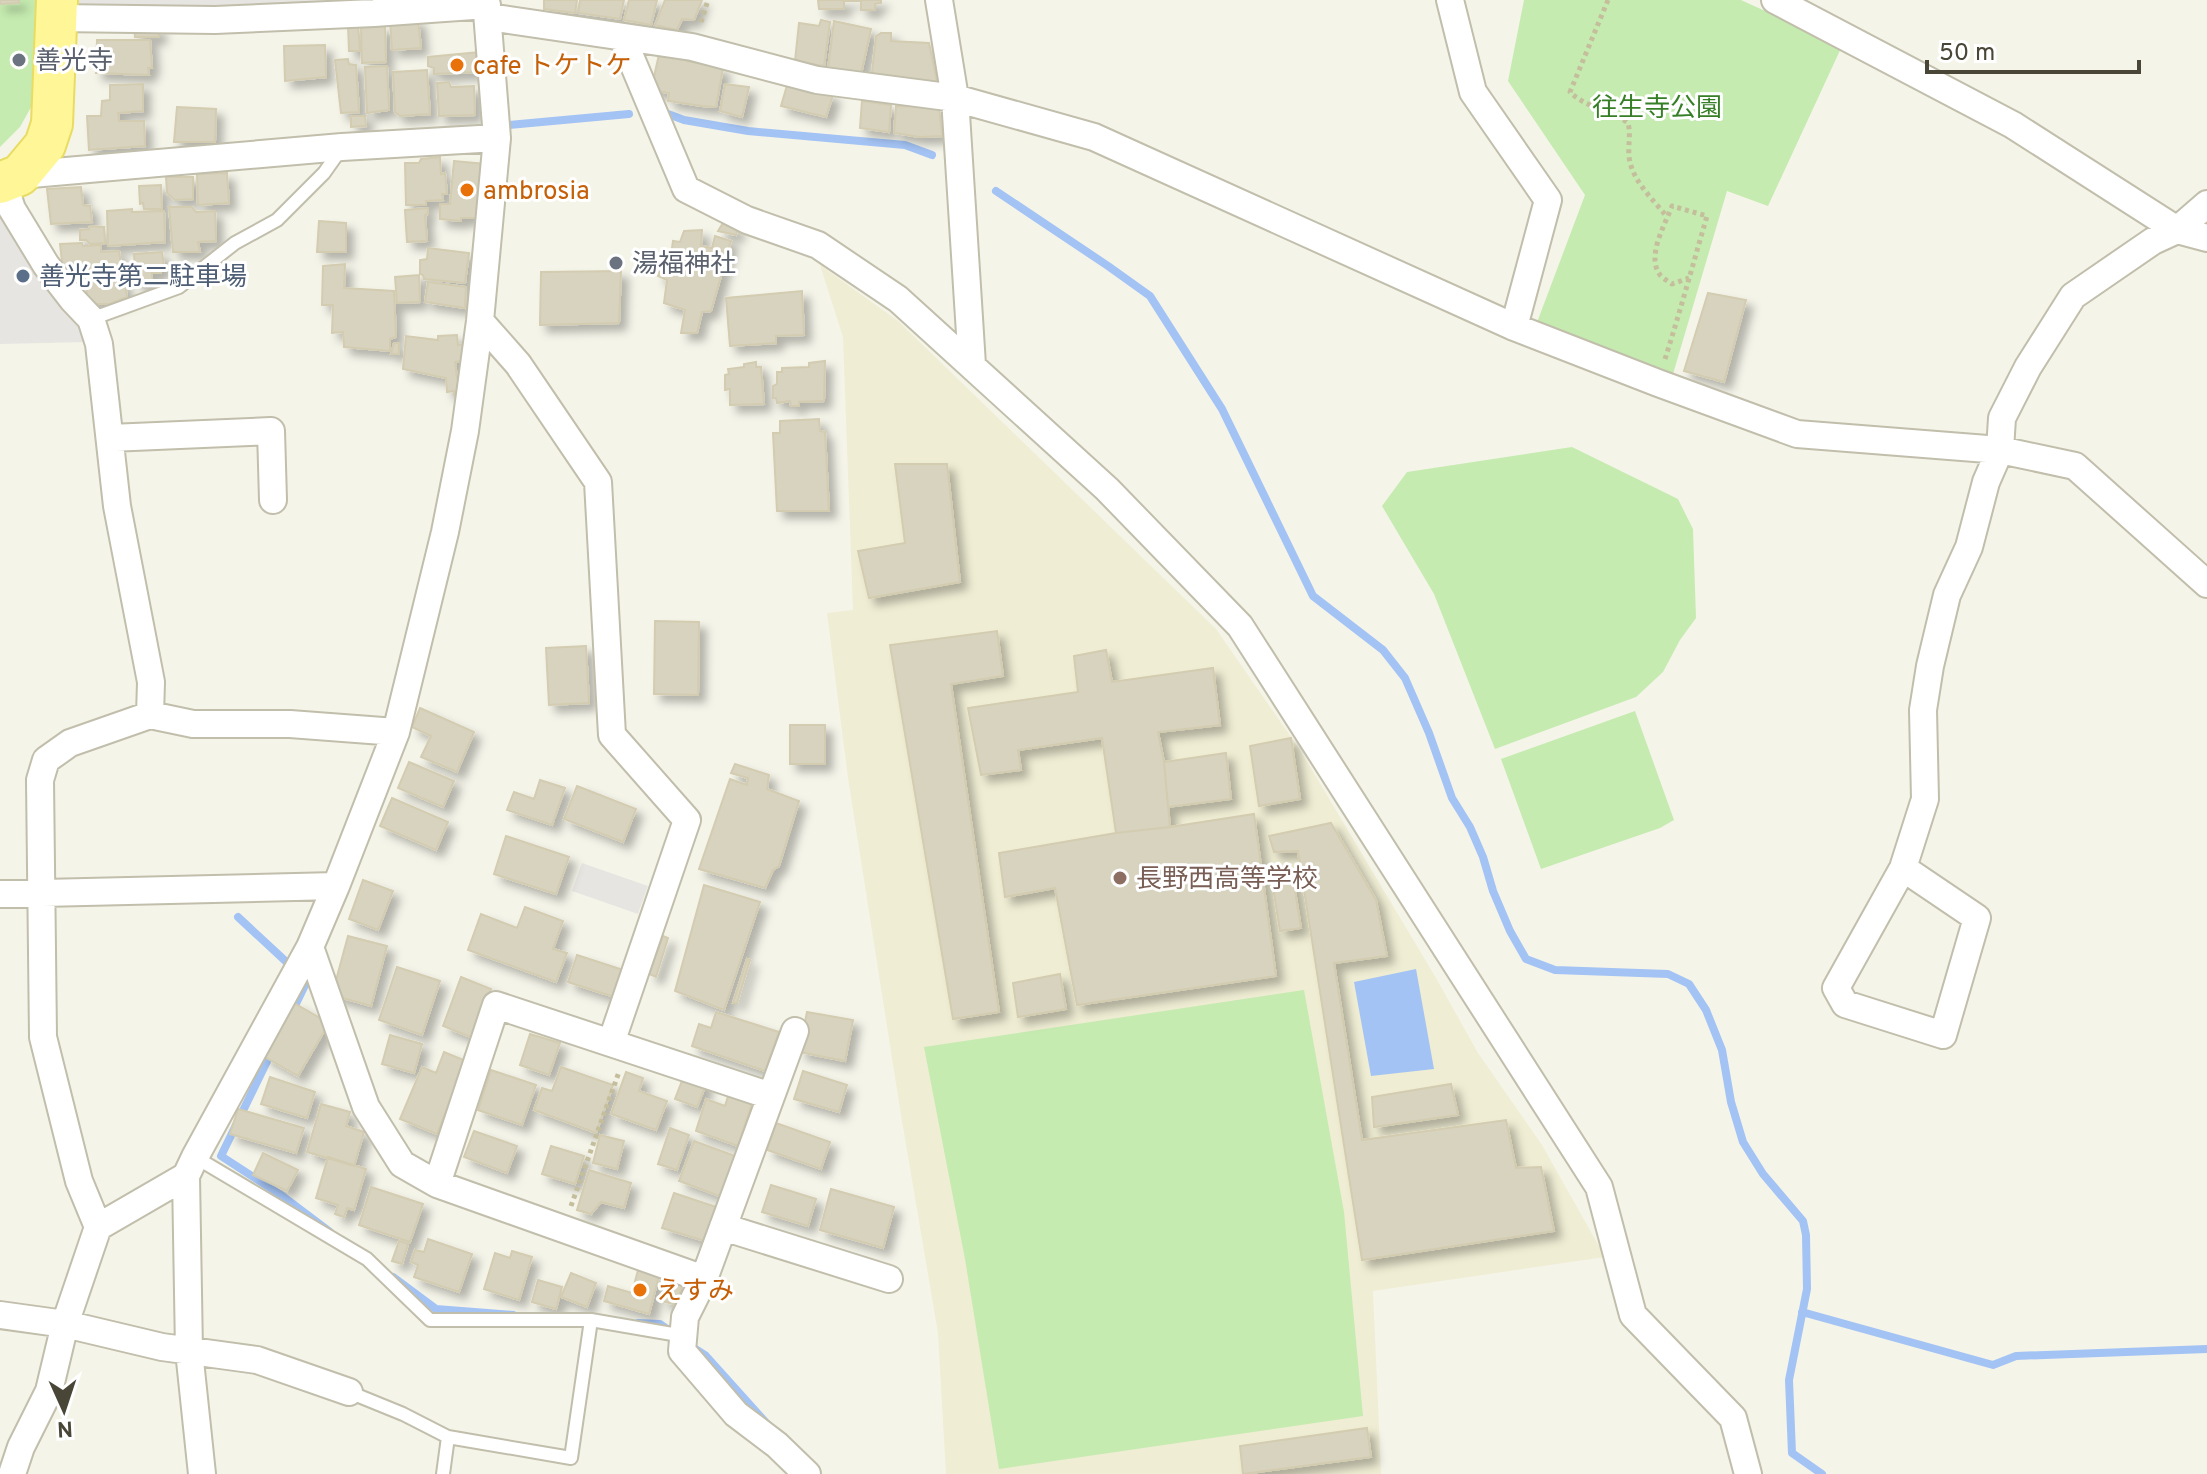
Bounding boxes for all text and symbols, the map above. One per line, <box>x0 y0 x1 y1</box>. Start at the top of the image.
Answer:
scale bar <box>1927 24 2139 74</box>
text: 50 m <box>1939 39 1995 69</box>
place label: 善光寺 <box>35 46 113 79</box>
marker: 善光寺 <box>10 51 28 69</box>
place label: cafe トケトケ <box>473 51 632 84</box>
marker: cafe トケトケ <box>448 56 466 74</box>
park label: 往生寺公園 <box>1592 93 1722 126</box>
place label: ambrosia <box>483 176 590 209</box>
marker: ambrosia <box>458 181 476 199</box>
place label: 湯福神社 <box>632 249 736 282</box>
marker: 湯福神社 <box>607 254 625 272</box>
place label: 善光寺第二駐車場 <box>39 262 247 295</box>
marker: 善光寺第二駐車場 <box>14 267 32 285</box>
place label: 長野西高等学校 <box>1136 864 1318 897</box>
marker: 長野西高等学校 <box>1111 869 1129 887</box>
place label: えすみ <box>656 1276 734 1309</box>
marker: えすみ <box>631 1281 649 1299</box>
north arrow <box>24 1370 104 1450</box>
text: N <box>56 1414 74 1441</box>

